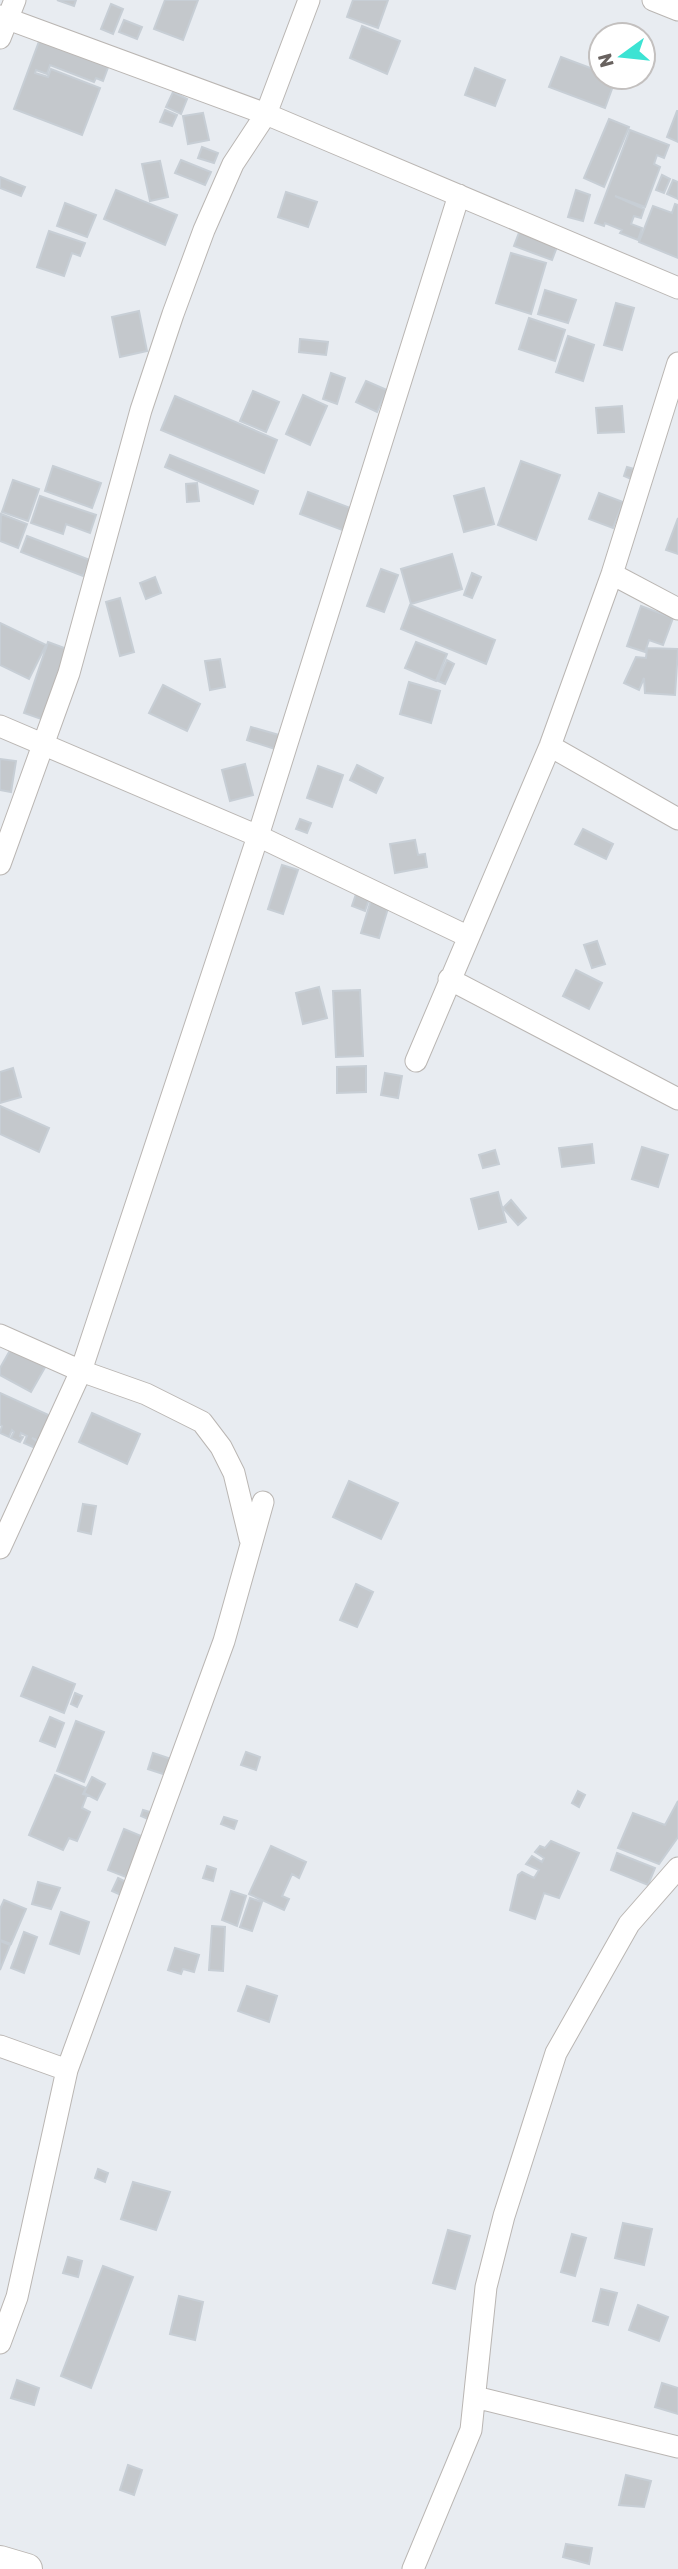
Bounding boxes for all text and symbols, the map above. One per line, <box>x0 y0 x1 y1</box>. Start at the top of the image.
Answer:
north arrow <box>587 21 657 91</box>
text: N <box>593 51 619 70</box>

